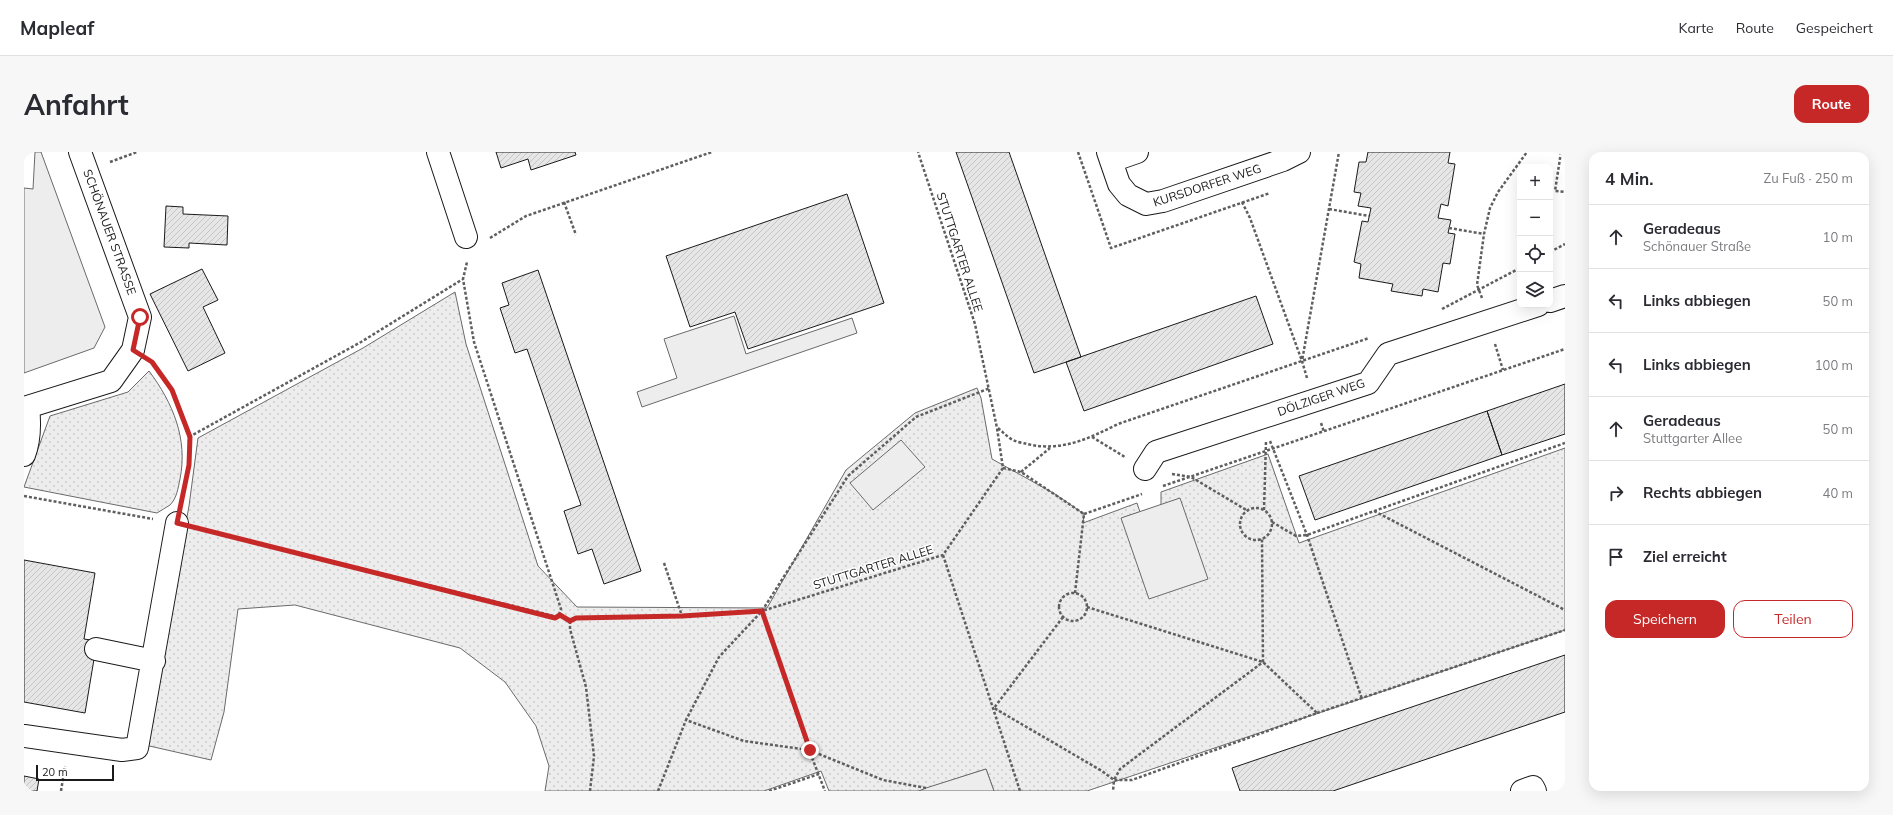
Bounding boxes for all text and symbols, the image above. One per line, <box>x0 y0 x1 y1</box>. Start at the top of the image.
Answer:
text: Mapleaf <box>20 16 94 40</box>
text: Karte <box>1679 19 1714 37</box>
text: Route <box>1736 19 1774 37</box>
text: Gespeichert <box>1796 19 1873 37</box>
button: Route <box>1794 85 1869 123</box>
text: Anfahrt <box>24 87 129 122</box>
street label: KURSDORFER WEG <box>1151 160 1263 210</box>
map controls <box>1517 164 1553 308</box>
button: + <box>1517 164 1553 200</box>
street label: SCHÖNAUER STRASSE <box>80 167 140 297</box>
text: 4 Min. <box>1605 168 1654 189</box>
text: Zu Fuß · 250 m <box>1764 170 1853 186</box>
street label: STUTTGARTER ALLEE <box>934 190 986 314</box>
button: − <box>1517 200 1553 236</box>
text: Geradeaus <box>1643 219 1721 238</box>
icon: ahead <box>1605 226 1627 248</box>
text: 10 m <box>1823 229 1853 245</box>
button: locate <box>1517 236 1553 272</box>
text: Schönauer Straße <box>1643 238 1751 254</box>
button: layers <box>1517 272 1553 308</box>
icon: left <box>1605 290 1627 312</box>
text: Links abbiegen <box>1643 291 1751 310</box>
text: 50 m <box>1823 293 1853 309</box>
route start <box>131 308 149 326</box>
icon: left <box>1605 354 1627 376</box>
text: Links abbiegen <box>1643 355 1751 374</box>
text: 100 m <box>1815 357 1853 373</box>
street label: DÖLZIGER WEG <box>1275 375 1367 419</box>
text: Geradeaus <box>1643 411 1721 430</box>
icon: ahead <box>1605 418 1627 440</box>
text: 50 m <box>1823 421 1853 437</box>
text: Stuttgarter Allee <box>1643 430 1742 446</box>
icon: right <box>1605 482 1627 504</box>
text: Rechts abbiegen <box>1643 483 1762 502</box>
text: 40 m <box>1823 485 1853 501</box>
street label: STUTTGARTER ALLEE <box>811 542 935 592</box>
icon: arrive <box>1605 546 1627 568</box>
text: Ziel erreicht <box>1643 547 1727 566</box>
button: Speichern <box>1605 600 1725 638</box>
button: Teilen <box>1733 600 1853 638</box>
route end <box>801 741 819 759</box>
scale bar <box>36 763 114 782</box>
text: 20 m <box>42 765 68 779</box>

